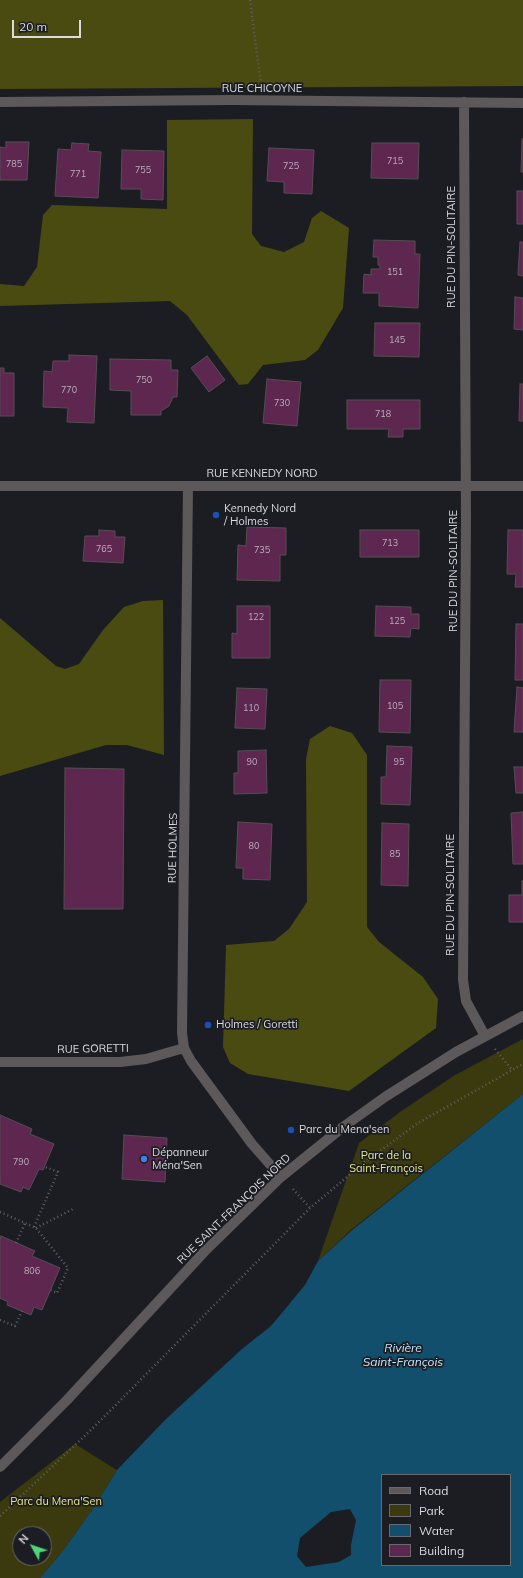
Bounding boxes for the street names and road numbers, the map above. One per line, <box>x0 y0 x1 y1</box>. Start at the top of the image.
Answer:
street label: RUE CHICOYNE <box>222 82 302 96</box>
street label: RUE DU PIN-SOLITAIRE <box>445 186 459 308</box>
street label: RUE KENNEDY NORD <box>206 467 318 481</box>
street label: RUE DU PIN-SOLITAIRE <box>447 510 461 632</box>
street label: RUE HOLMES <box>166 813 180 883</box>
street label: RUE DU PIN-SOLITAIRE <box>444 834 458 956</box>
street label: RUE GORETTI <box>57 1042 129 1056</box>
street label: RUE SAINT-FRANÇOIS NORD <box>175 1151 293 1267</box>

